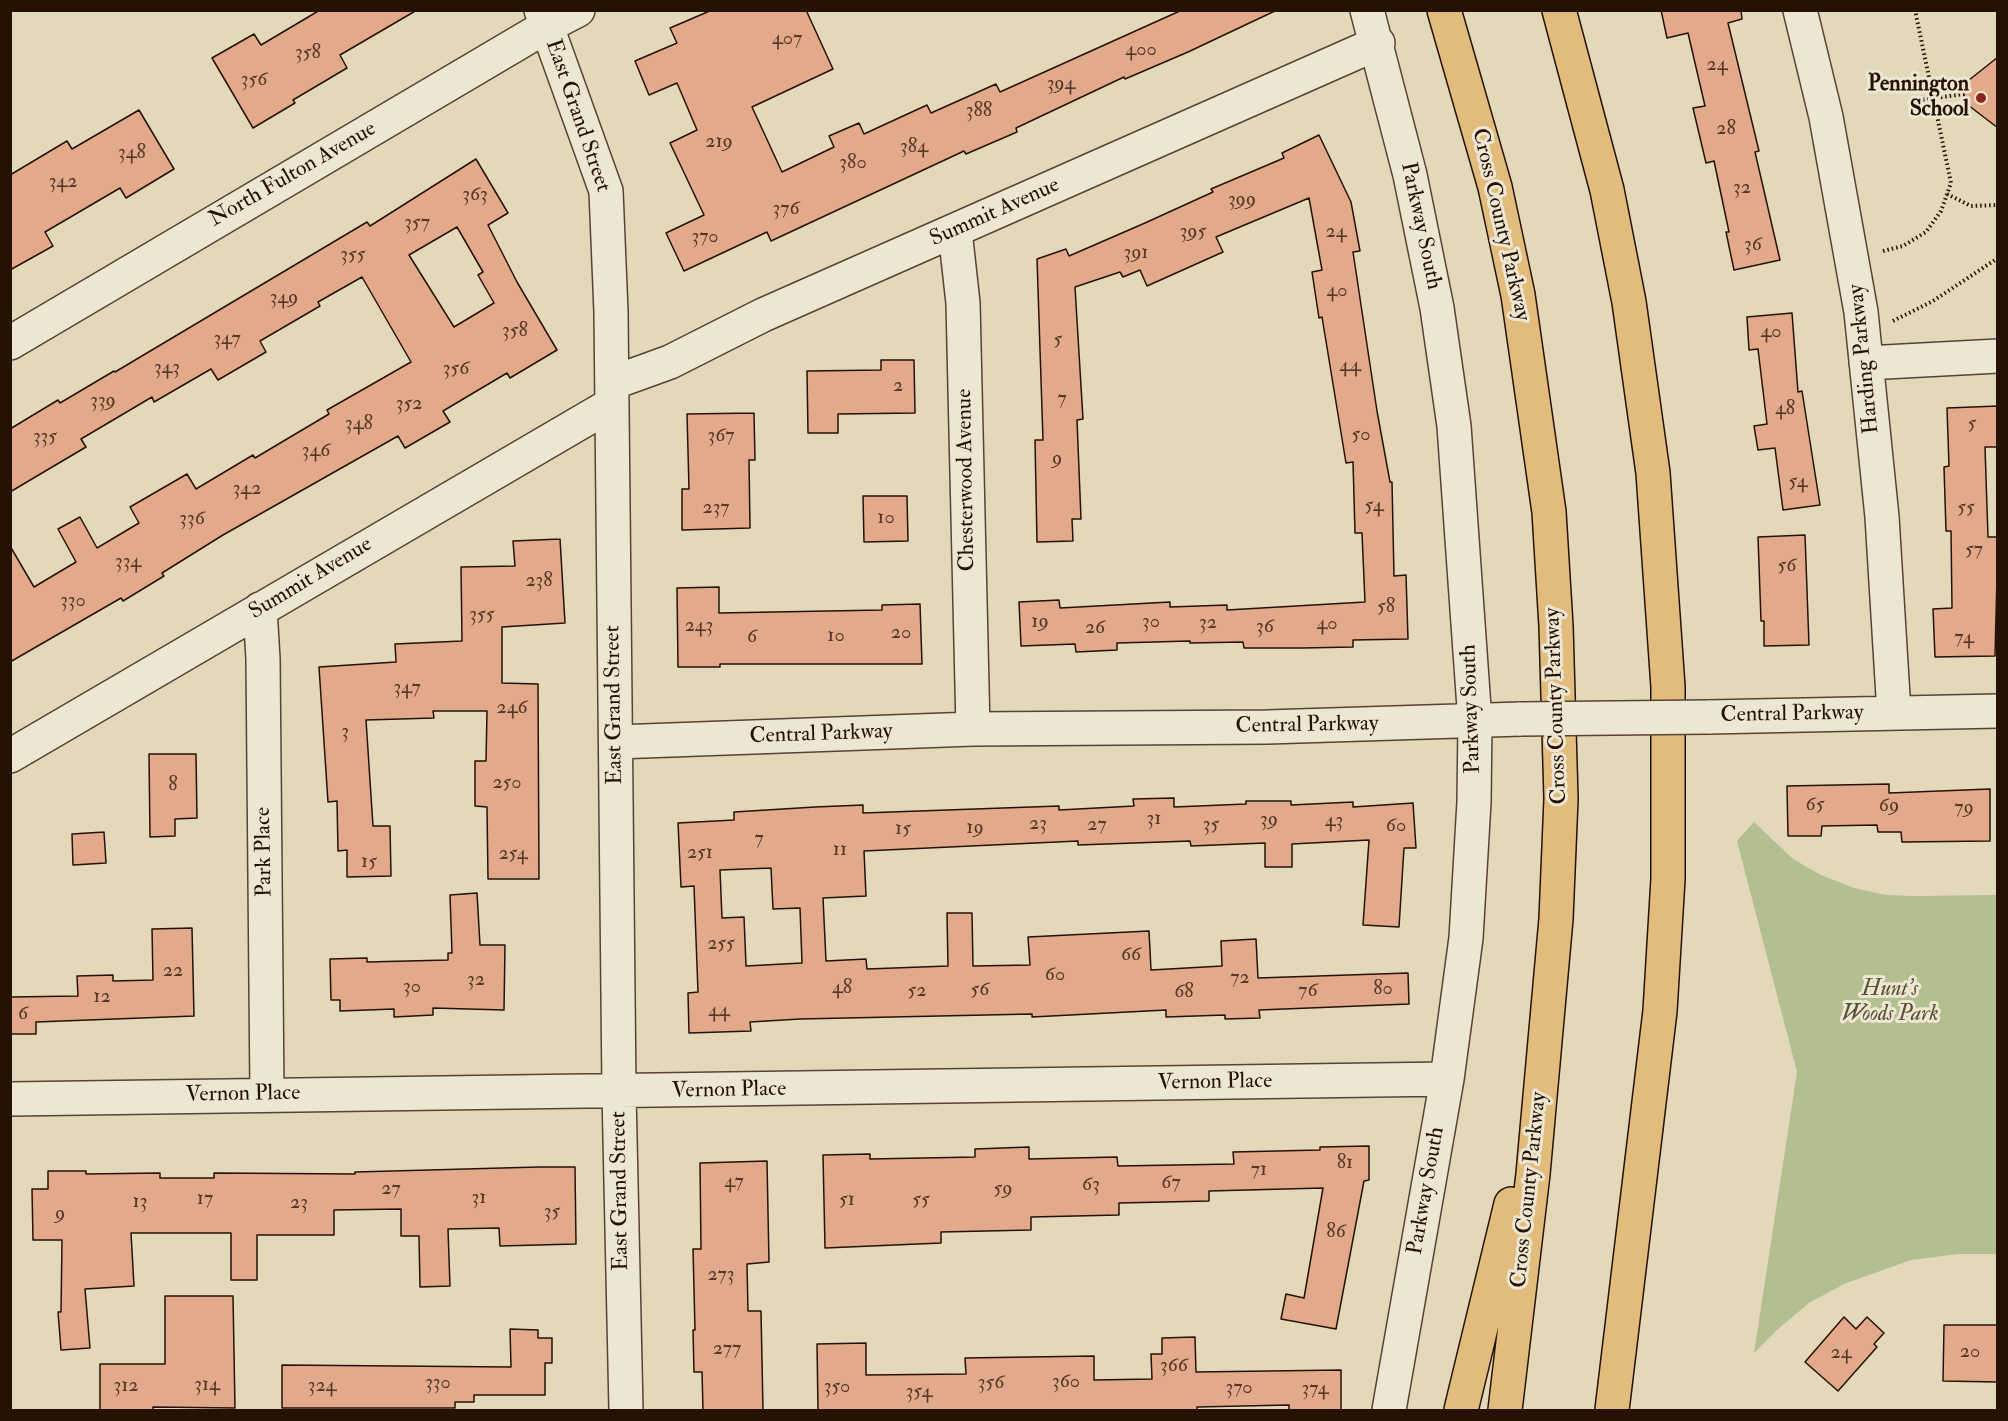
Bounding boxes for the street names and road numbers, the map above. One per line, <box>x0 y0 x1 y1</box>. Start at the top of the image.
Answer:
street label: East Grand Street <box>539 36 615 196</box>
street label: North Fulton Avenue <box>205 116 381 234</box>
street label: Cross County Parkway <box>1465 126 1535 324</box>
street label: Parkway South <box>1394 160 1446 292</box>
street label: Summit Avenue <box>926 173 1064 253</box>
street label: Harding Parkway <box>1844 283 1886 435</box>
street label: Chesterwood Avenue <box>952 388 982 572</box>
street label: Summit Avenue <box>245 532 377 626</box>
street label: Cross County Parkway <box>1540 607 1574 805</box>
street label: East Grand Street <box>600 625 630 785</box>
street label: Parkway South <box>1457 644 1487 774</box>
street label: Central Parkway <box>1720 701 1864 729</box>
street label: Central Parkway <box>1235 712 1379 740</box>
street label: Central Parkway <box>749 719 893 751</box>
street label: Park Place <box>251 807 279 897</box>
street label: Vernon Place <box>1157 1069 1273 1097</box>
street label: Vernon Place <box>671 1077 787 1105</box>
street label: Vernon Place <box>185 1081 301 1109</box>
street label: Cross County Parkway <box>1507 1091 1553 1289</box>
street label: East Grand Street <box>606 1111 636 1271</box>
street label: Parkway South <box>1403 1125 1451 1257</box>

